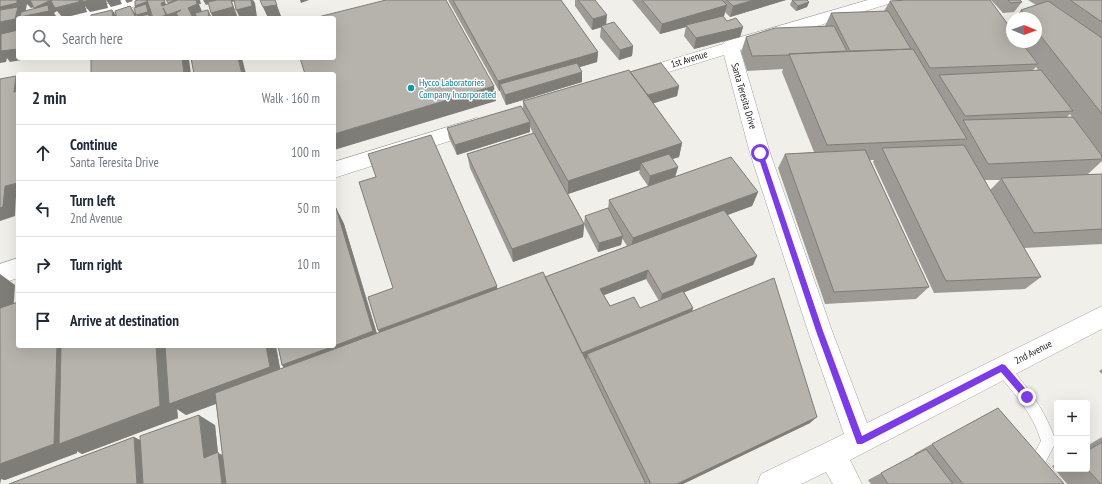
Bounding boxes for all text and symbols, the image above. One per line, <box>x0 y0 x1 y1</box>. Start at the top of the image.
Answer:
north arrow <box>1006 12 1042 48</box>
search box <box>16 16 336 60</box>
icon: search <box>30 27 52 49</box>
text: Search here <box>62 29 123 48</box>
street label: 1st Avenue <box>669 47 709 71</box>
street label: Santa Teresita Drive <box>728 61 760 131</box>
place label: Hycco Laboratories Company Incorporated <box>419 76 496 101</box>
marker: Hycco Laboratories Company Incorporated <box>406 83 416 93</box>
text: 2 min <box>32 87 66 109</box>
text: Walk · 160 m <box>262 90 320 107</box>
text: Continue <box>70 135 117 154</box>
icon: ahead <box>32 142 54 164</box>
text: 100 m <box>291 144 320 161</box>
route start <box>751 144 769 162</box>
text: Santa Teresita Drive <box>70 154 159 171</box>
text: Turn left <box>70 191 115 210</box>
icon: left <box>32 198 54 220</box>
text: 50 m <box>297 200 320 217</box>
text: 2nd Avenue <box>70 210 122 227</box>
icon: right <box>32 254 54 276</box>
text: Turn right <box>70 255 122 274</box>
text: 10 m <box>297 256 320 273</box>
icon: arrive <box>32 310 54 332</box>
text: Arrive at destination <box>70 311 179 330</box>
street label: 2nd Avenue <box>1012 337 1054 367</box>
route end <box>1018 388 1036 406</box>
map controls <box>1054 400 1090 472</box>
button: + <box>1054 400 1090 436</box>
button: − <box>1054 436 1090 472</box>

